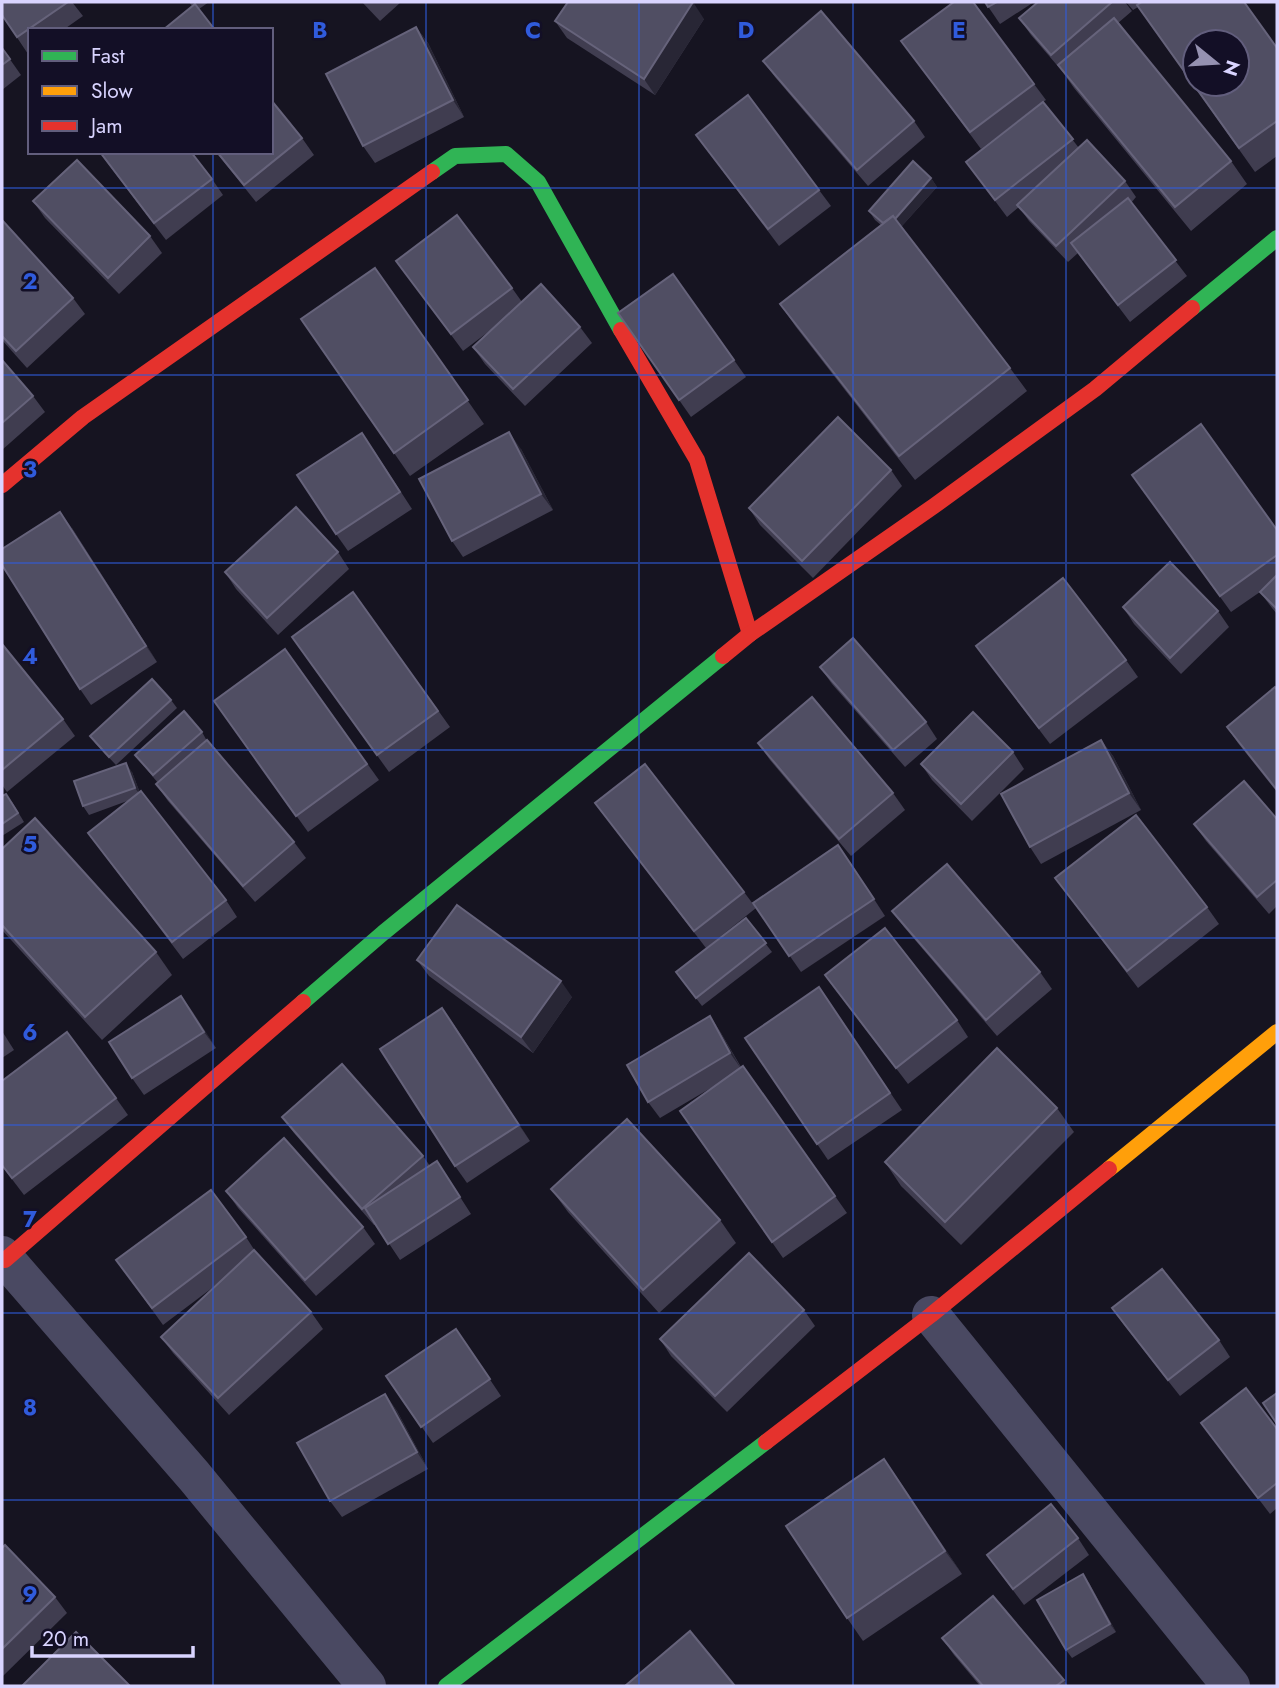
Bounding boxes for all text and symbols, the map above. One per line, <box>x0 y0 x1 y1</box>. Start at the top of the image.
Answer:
text: B <box>312 13 328 47</box>
text: C <box>525 13 541 47</box>
text: D <box>738 13 755 47</box>
text: E <box>952 13 966 47</box>
legend <box>28 28 273 154</box>
north arrow <box>1181 28 1251 98</box>
text: Fast <box>91 41 124 71</box>
text: N <box>1217 57 1247 79</box>
text: Slow <box>91 76 133 106</box>
text: Jam <box>88 111 123 141</box>
text: 2 <box>22 264 38 298</box>
text: 3 <box>23 452 37 486</box>
text: 4 <box>22 639 38 673</box>
text: 5 <box>23 827 37 861</box>
text: 6 <box>22 1015 38 1049</box>
text: 7 <box>23 1202 37 1236</box>
text: 8 <box>23 1390 37 1424</box>
text: 9 <box>22 1577 38 1611</box>
scale bar <box>32 1614 192 1658</box>
text: 20 m <box>42 1624 89 1654</box>

